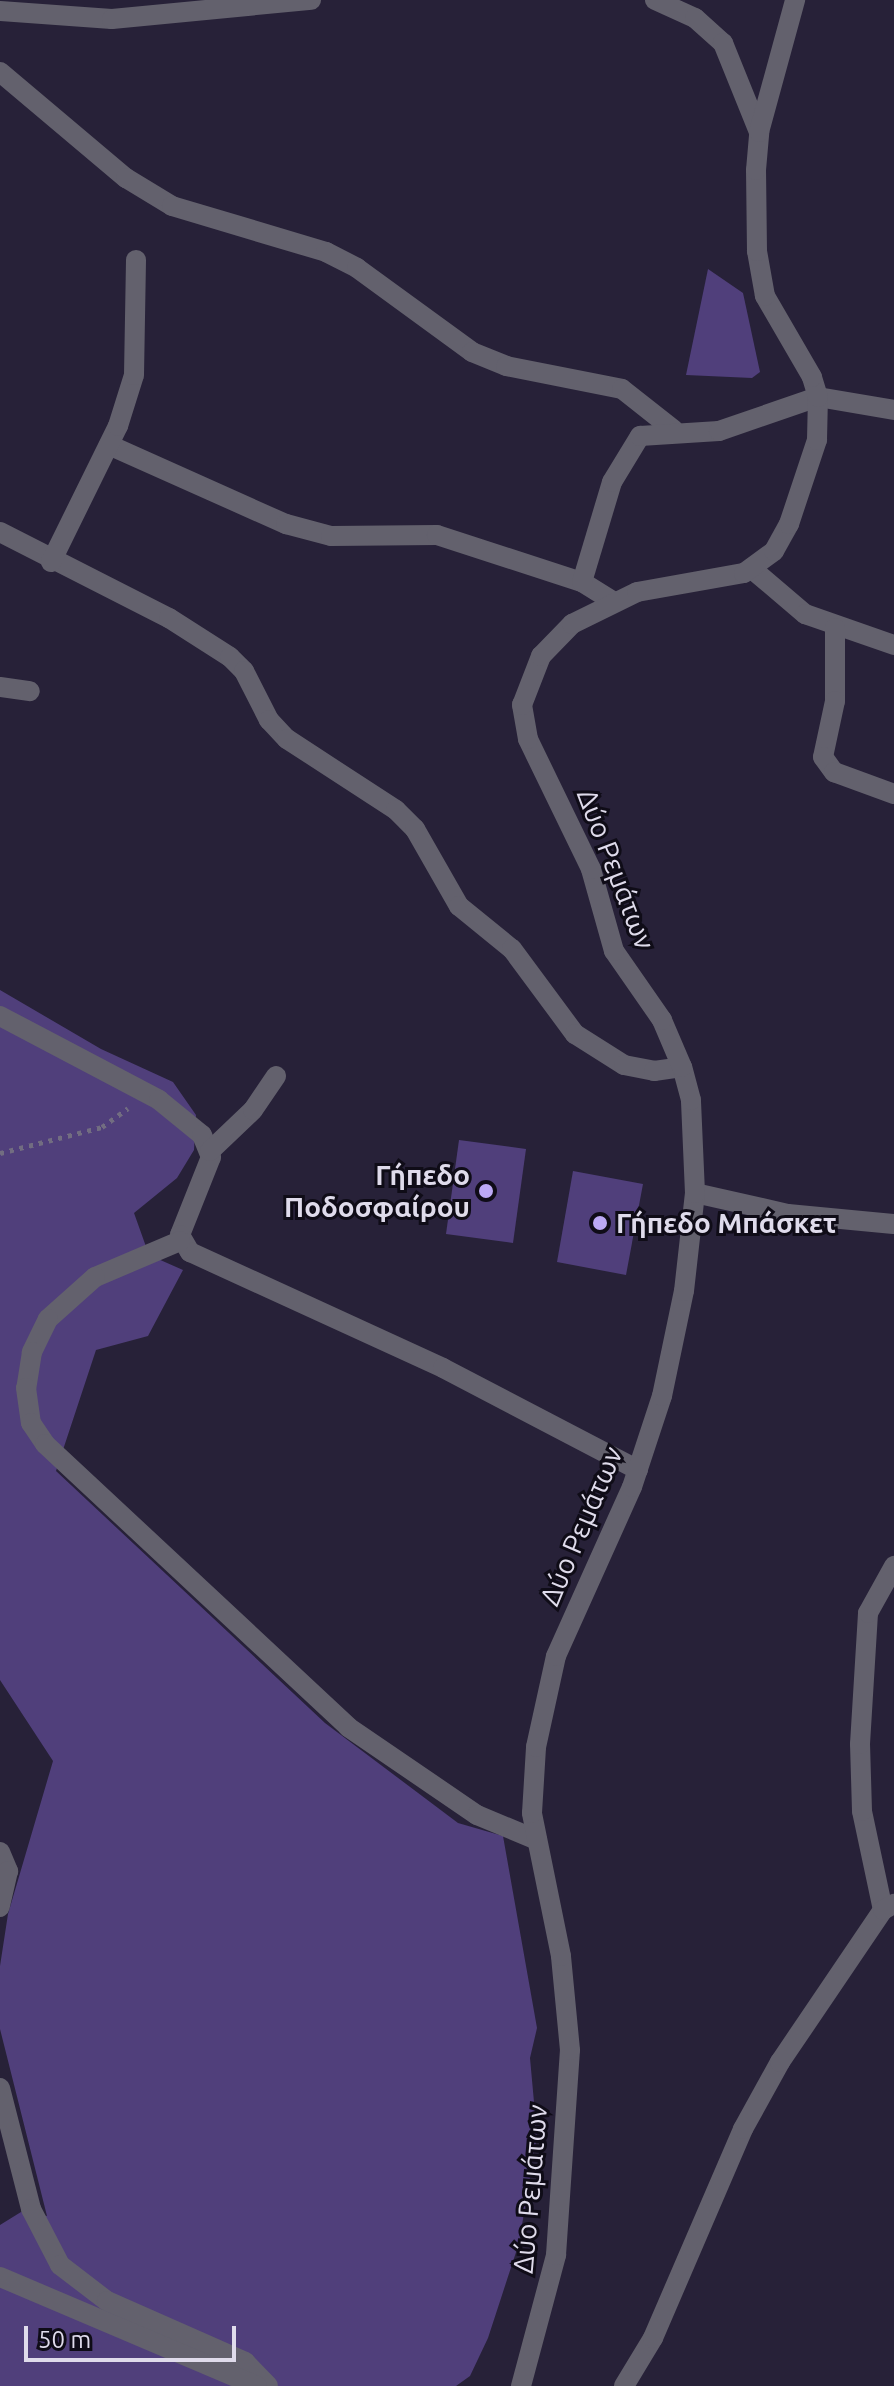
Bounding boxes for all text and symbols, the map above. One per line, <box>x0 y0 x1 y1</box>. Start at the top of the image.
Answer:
street label: Δύο Ρεμάτων <box>570 784 662 954</box>
place label: Γήπεδο Ποδοσφαίρου <box>284 1158 470 1224</box>
marker: Γήπεδο Ποδοσφαίρου <box>477 1182 495 1200</box>
place label: Γήπεδο Μπάσκετ <box>616 1206 836 1240</box>
marker: Γήπεδο Μπάσκετ <box>591 1214 609 1232</box>
street label: Δύο Ρεμάτων <box>532 1442 630 1610</box>
street label: Δύο Ρεμάτων <box>506 2103 554 2275</box>
scale bar <box>28 2310 240 2360</box>
text: 50 m <box>38 2326 91 2353</box>

